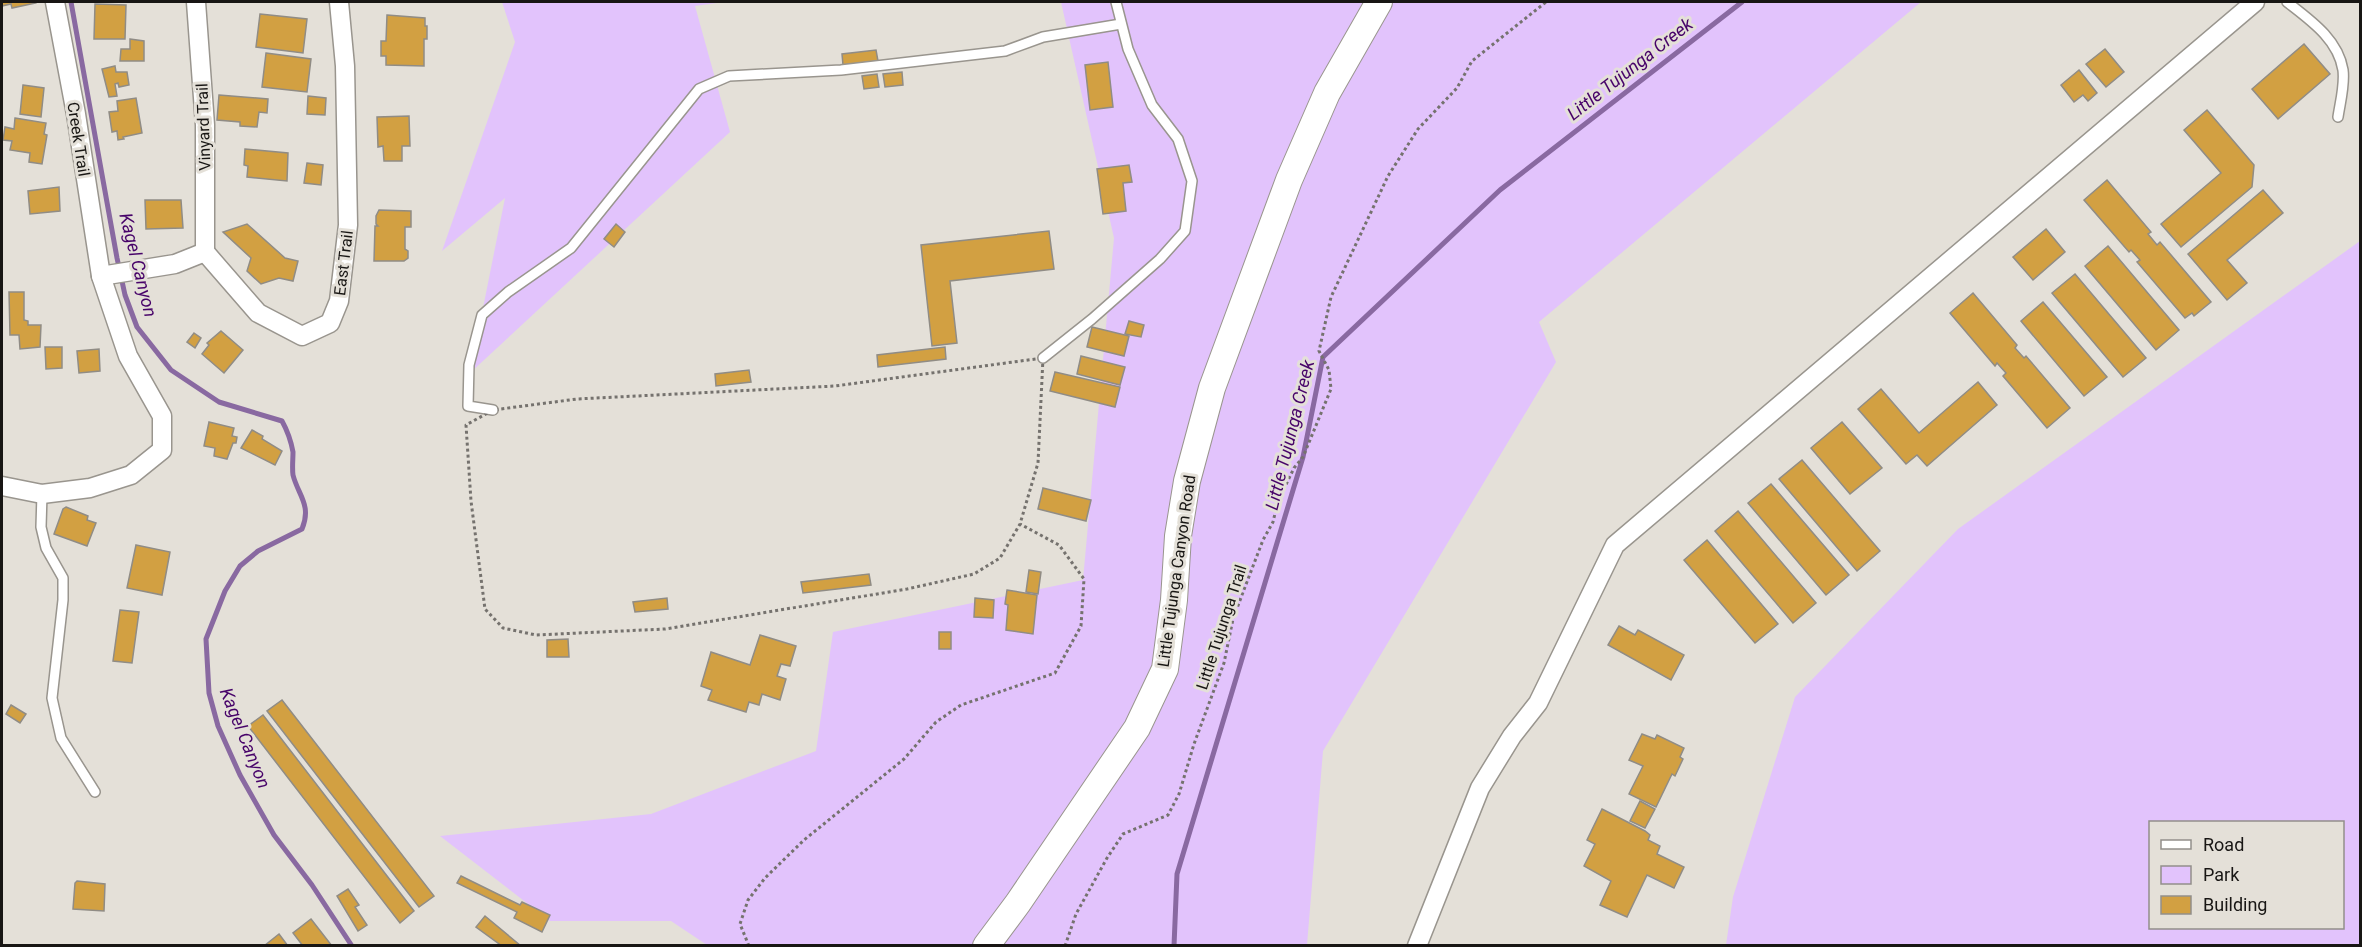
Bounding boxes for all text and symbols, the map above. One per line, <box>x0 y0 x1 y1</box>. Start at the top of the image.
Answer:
water label: Little Tujunga Creek <box>1563 12 1698 124</box>
street label: Vinyard Trail <box>192 83 215 171</box>
street label: Creek Trail <box>63 101 94 178</box>
water label: Kagel Canyon <box>115 211 162 319</box>
street label: East Trail <box>330 229 357 297</box>
water label: Little Tujunga Creek <box>1261 357 1319 512</box>
street label: Little Tujunga Canyon Road <box>1154 474 1199 668</box>
street label: Little Tujunga Trail <box>1192 562 1251 692</box>
water label: Kagel Canyon <box>216 685 275 791</box>
legend <box>2149 821 2344 929</box>
text: Road <box>2203 834 2244 855</box>
text: Park <box>2203 864 2240 885</box>
text: Building <box>2203 894 2267 915</box>

